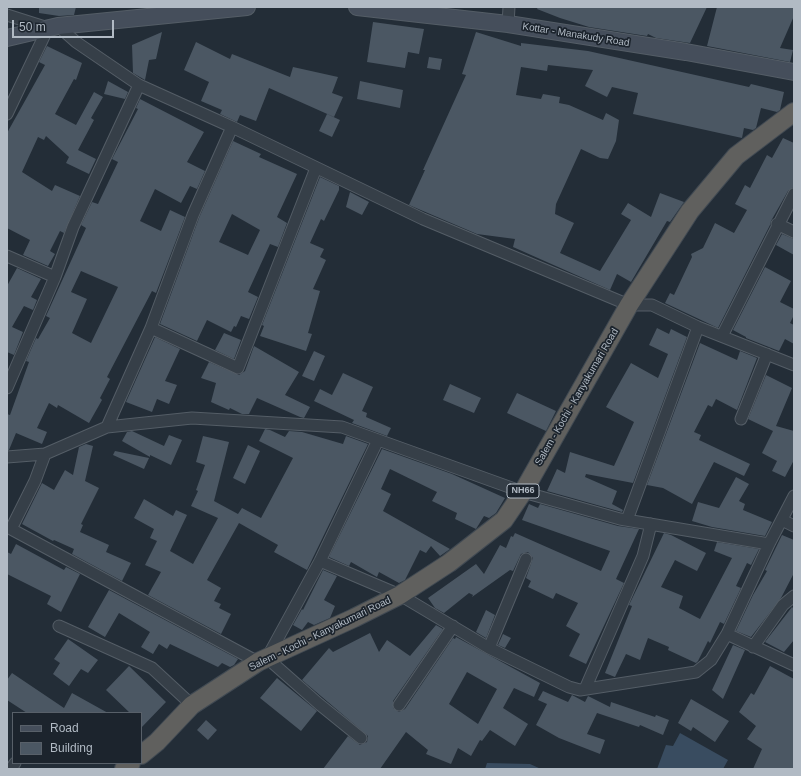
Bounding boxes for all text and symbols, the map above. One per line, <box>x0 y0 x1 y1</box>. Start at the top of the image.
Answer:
scale bar <box>14 12 116 38</box>
text: 50 m <box>19 20 46 34</box>
street label: Kottar - Manakudy Road <box>522 21 630 49</box>
street label: Salem - Kochi - Kanyakumari Road <box>533 326 621 468</box>
road number: NH66 <box>507 484 539 498</box>
street label: Salem - Kochi - Kanyakumari Road <box>247 594 393 674</box>
legend <box>12 712 142 764</box>
text: Road <box>50 721 79 735</box>
text: Building <box>50 741 93 755</box>

